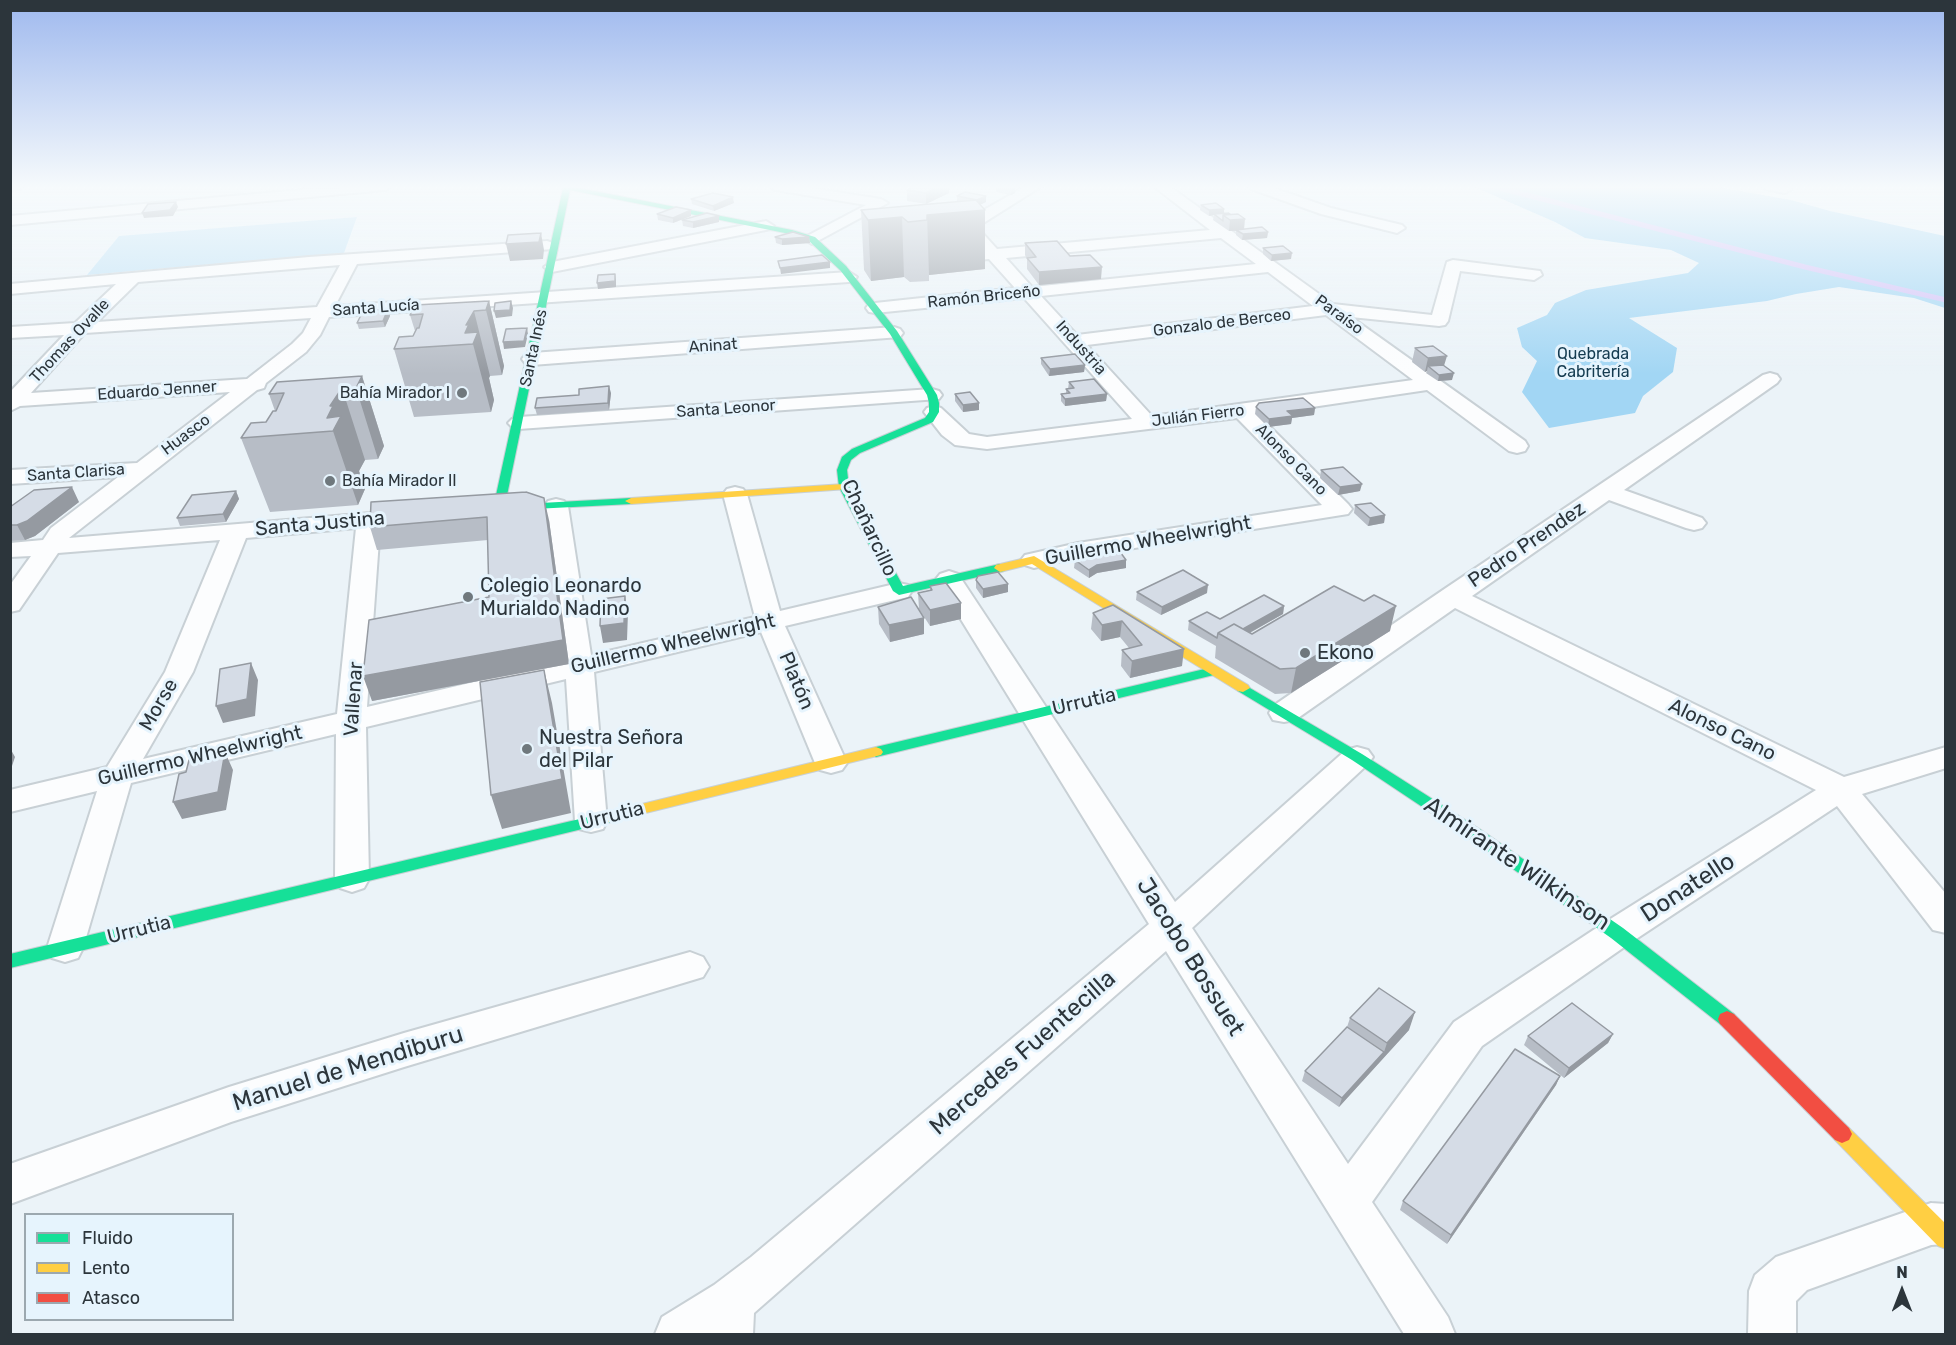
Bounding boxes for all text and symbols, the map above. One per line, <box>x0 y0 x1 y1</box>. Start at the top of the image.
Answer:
street label: Ramón Briceño <box>926 282 1042 312</box>
street label: Paraíso <box>1311 291 1367 339</box>
street label: Thomas Ovalle <box>26 295 114 387</box>
street label: Santa Lucía <box>332 295 420 321</box>
street label: Gonzalo de Berceo <box>1152 305 1292 341</box>
street label: Santa Inés <box>516 308 552 388</box>
street label: Industria <box>1052 317 1110 379</box>
street label: Aninat <box>688 335 738 357</box>
park label: Quebrada Cabritería <box>1557 344 1629 382</box>
street label: Eduardo Jenner <box>97 377 217 405</box>
place label: Bahía Mirador I <box>340 383 450 403</box>
marker: Bahía Mirador I <box>455 386 469 400</box>
street label: Santa Leonor <box>676 396 776 422</box>
street label: Julián Fierro <box>1151 401 1245 431</box>
street label: Huasco <box>158 410 214 460</box>
street label: Alonso Cano <box>1251 420 1331 500</box>
street label: Santa Clarisa <box>27 460 125 486</box>
place label: Bahía Mirador II <box>342 471 457 491</box>
marker: Bahía Mirador II <box>323 474 337 488</box>
street label: Chañarcillo <box>836 476 902 580</box>
street label: Pedro Prendez <box>1464 497 1590 593</box>
street label: Santa Justina <box>254 506 386 542</box>
street label: Guillermo Wheelwright <box>1043 511 1253 571</box>
place label: Colegio Leonardo Murialdo Nadino <box>480 574 642 621</box>
marker: Colegio Leonardo Murialdo Nadino <box>461 590 475 604</box>
street label: Guillermo Wheelwright <box>569 609 777 679</box>
place label: Ekono <box>1317 641 1374 665</box>
marker: Ekono <box>1298 646 1312 660</box>
street label: Platón <box>773 649 819 713</box>
street label: Vallenar <box>339 661 369 737</box>
street label: Morse <box>135 675 183 735</box>
street label: Urrutia <box>1050 683 1118 721</box>
street label: Alonso Cano <box>1664 694 1780 766</box>
street label: Guillermo Wheelwright <box>96 721 304 791</box>
place label: Nuestra Señora del Pilar <box>539 726 683 773</box>
marker: Nuestra Señora del Pilar <box>520 742 534 756</box>
street label: Almirante Wilkinson <box>1418 791 1616 937</box>
street label: Urrutia <box>578 796 646 836</box>
street label: Donatello <box>1636 847 1740 929</box>
street label: Jacobo Bossuet <box>1130 873 1250 1041</box>
street label: Urrutia <box>105 910 173 950</box>
street label: Mercedes Fuentecilla <box>924 964 1122 1142</box>
street label: Manuel de Mendiburu <box>229 1020 467 1118</box>
legend <box>24 1213 234 1321</box>
text: Fluido <box>82 1227 133 1249</box>
text: Lento <box>82 1257 130 1279</box>
north arrow <box>1872 1261 1932 1321</box>
text: N <box>1896 1263 1908 1282</box>
text: Atasco <box>82 1287 140 1309</box>

